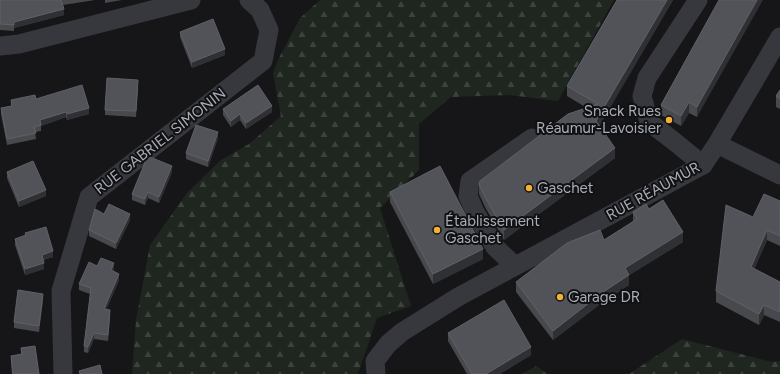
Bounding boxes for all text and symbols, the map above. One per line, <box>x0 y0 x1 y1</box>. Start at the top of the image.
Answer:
street label: RUE GABRIEL SIMONIN <box>91 84 229 198</box>
place label: Snack Rues Réaumur-Lavoisier <box>536 102 661 137</box>
marker: Snack Rues Réaumur-Lavoisier <box>664 115 674 125</box>
street label: RUE RÉAUMUR <box>603 158 703 224</box>
place label: Gaschet <box>537 179 594 197</box>
marker: Gaschet <box>524 183 534 193</box>
place label: Établissement Gaschet <box>445 212 540 247</box>
marker: Établissement Gaschet <box>432 225 442 235</box>
place label: Garage DR <box>568 288 640 306</box>
marker: Garage DR <box>555 292 565 302</box>

